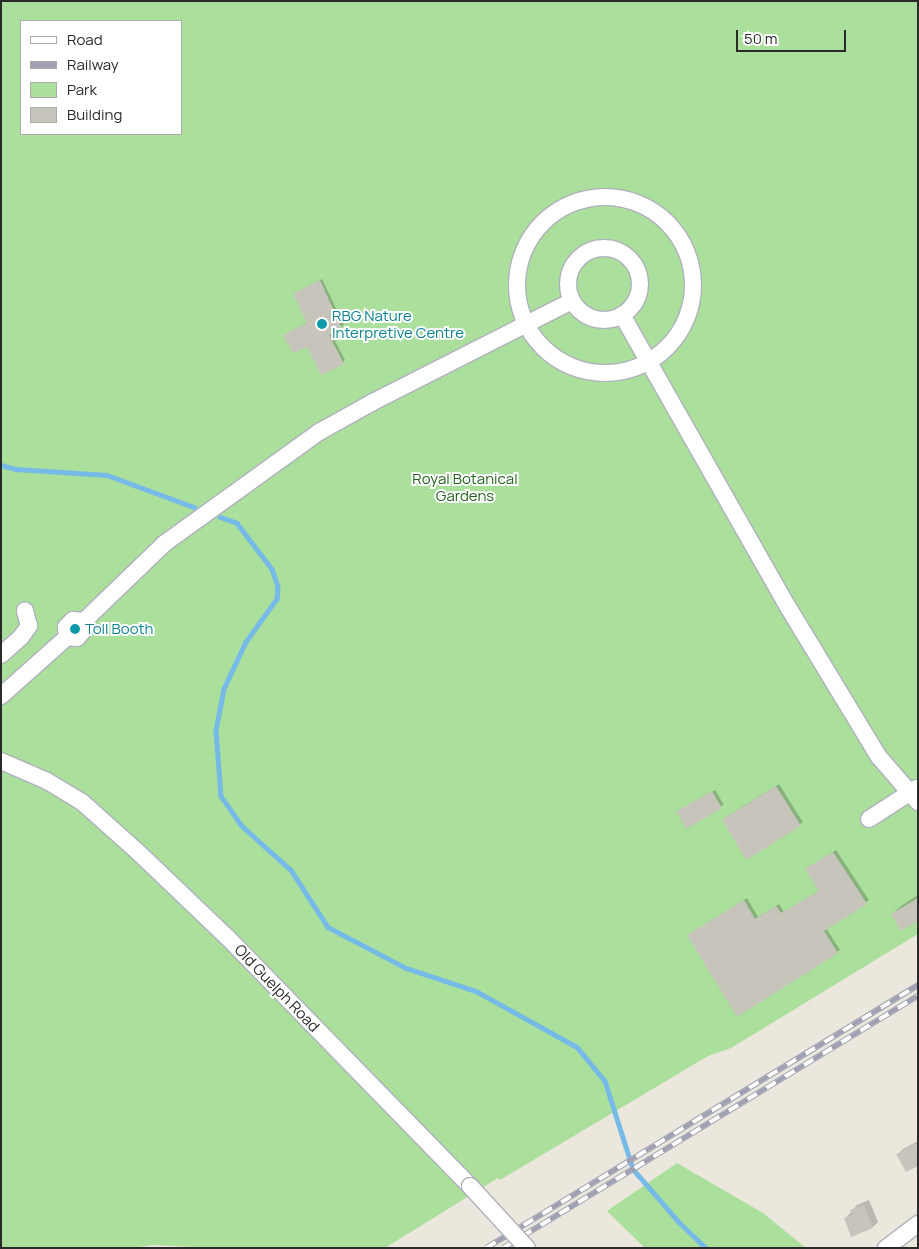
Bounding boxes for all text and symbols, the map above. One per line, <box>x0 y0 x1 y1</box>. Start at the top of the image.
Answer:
legend <box>20 20 182 135</box>
scale bar <box>739 20 849 52</box>
text: 50 m <box>744 28 778 49</box>
text: Road <box>67 29 103 50</box>
text: Railway <box>67 54 119 75</box>
text: Park <box>67 79 97 100</box>
text: Building <box>67 104 122 125</box>
place label: RBG Nature Interpretive Centre <box>332 306 464 341</box>
marker: RBG Nature Interpretive Centre <box>316 318 328 330</box>
park label: Royal Botanical Gardens <box>412 469 518 504</box>
place label: Toll Booth <box>85 620 153 638</box>
marker: Toll Booth <box>69 623 81 635</box>
street label: Old Guelph Road <box>231 941 323 1035</box>

